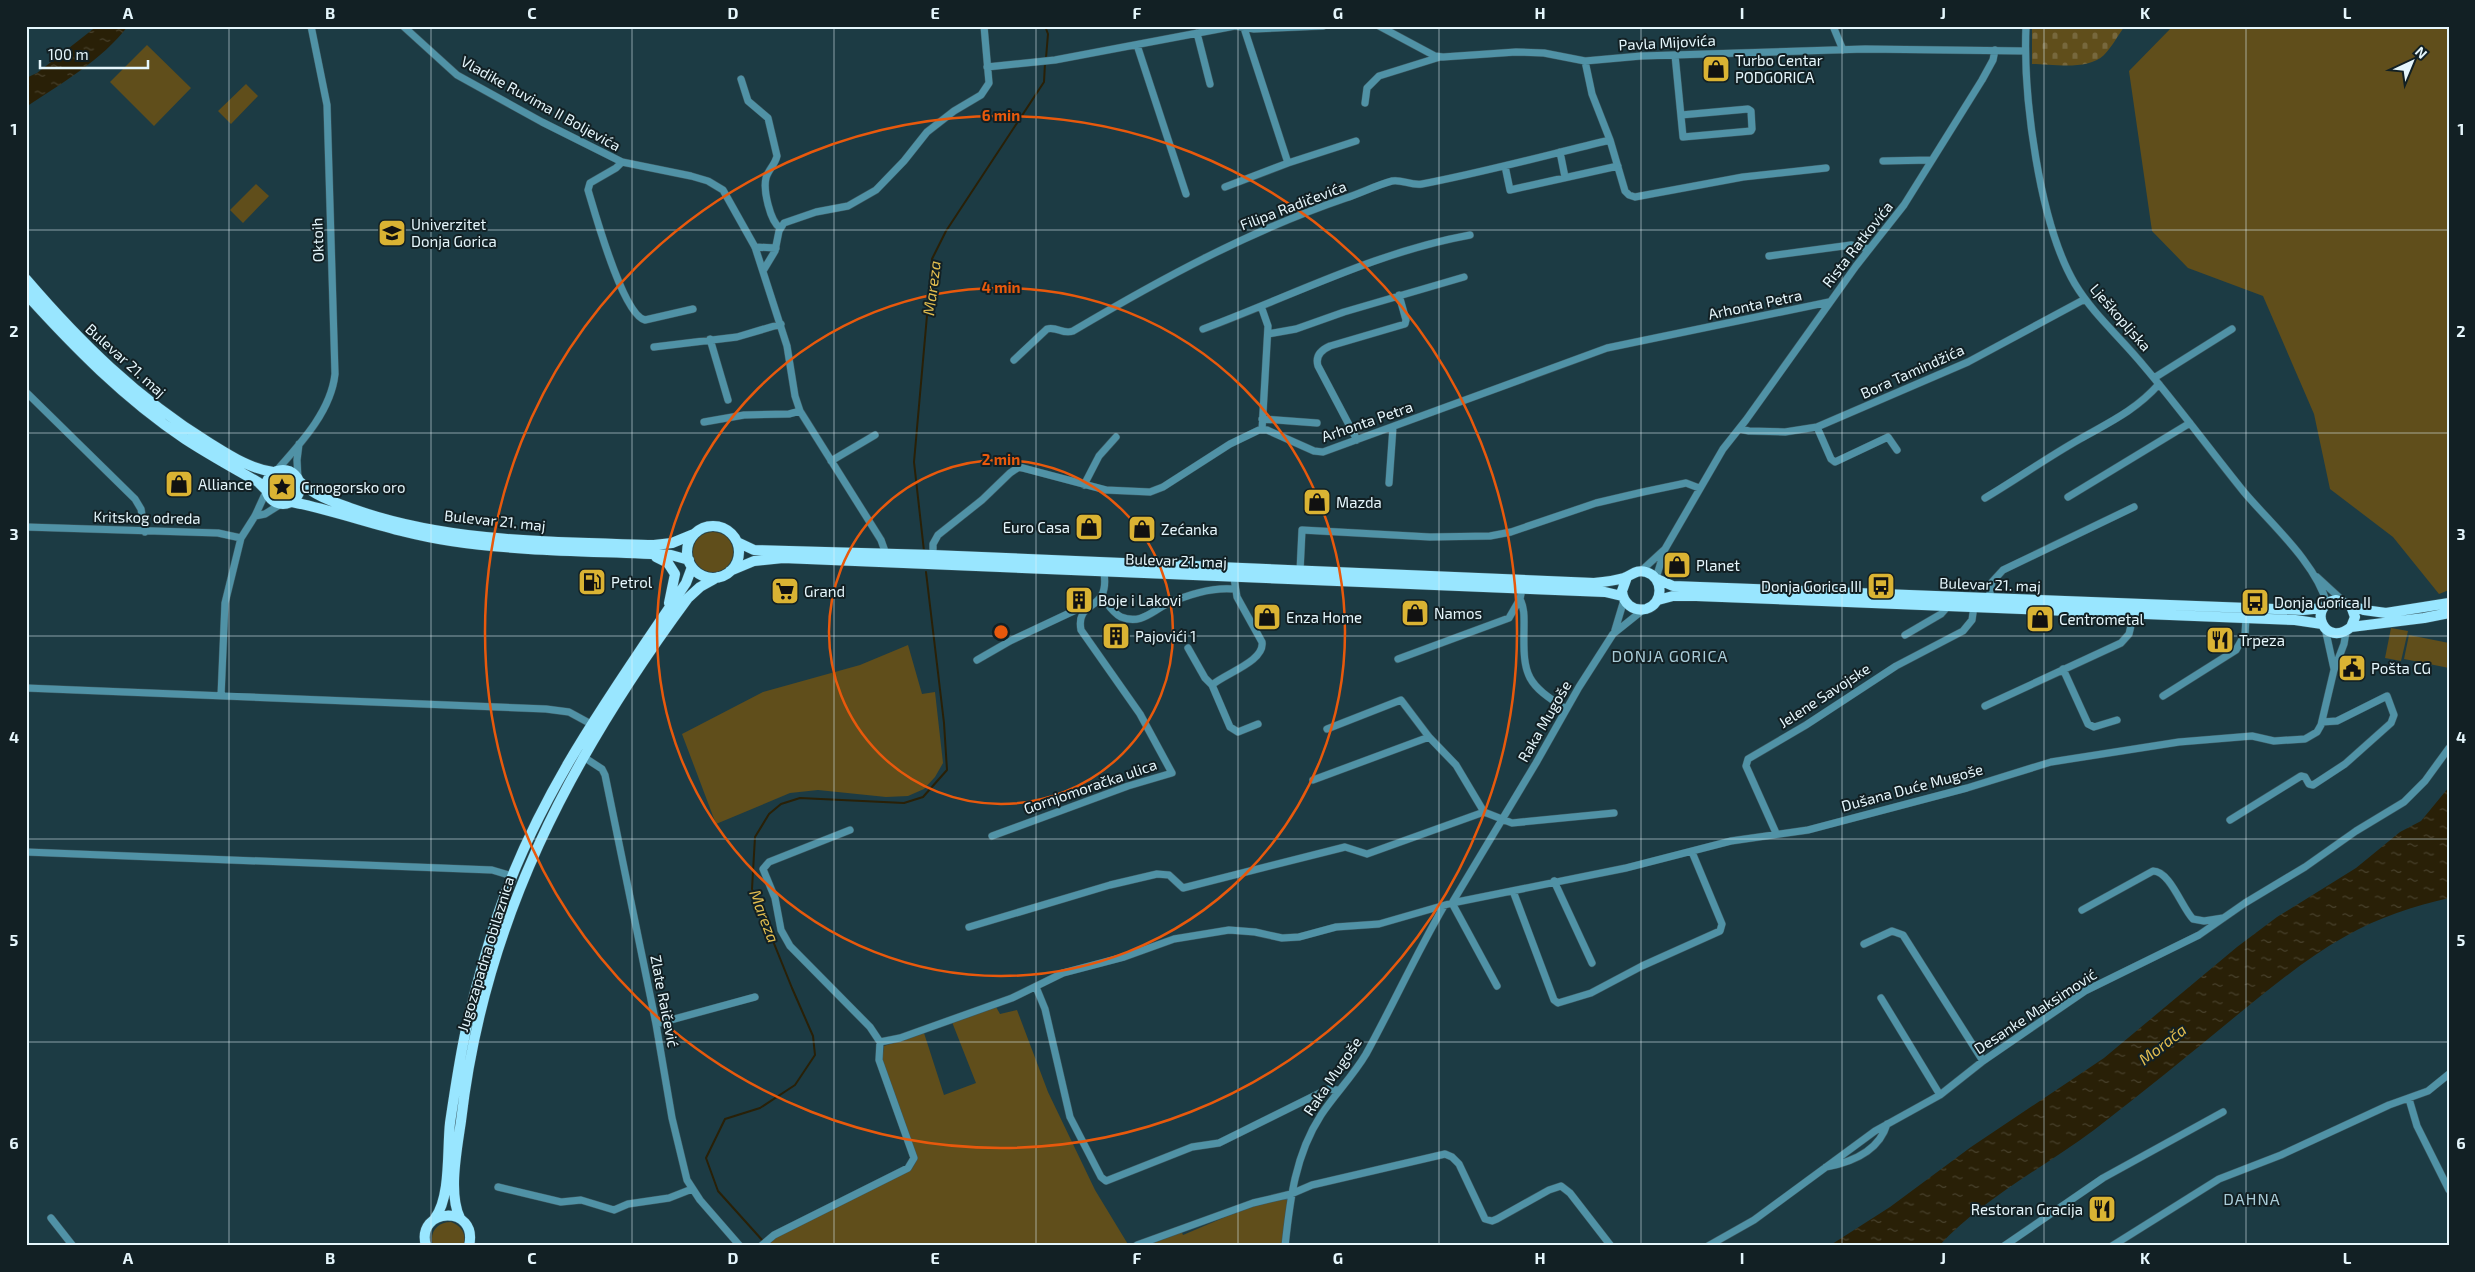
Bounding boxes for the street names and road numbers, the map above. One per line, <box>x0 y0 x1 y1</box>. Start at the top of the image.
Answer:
street label: Pavla Mijovića <box>1618 30 1716 55</box>
street label: Vladike Ruvima II Boljevića <box>458 52 624 155</box>
street label: Filipa Radičevića <box>1237 176 1349 234</box>
street label: Rista Ratkovića <box>1818 197 1896 291</box>
street label: Oktoih <box>307 218 327 262</box>
street label: Lješkopljska <box>2086 280 2155 355</box>
street label: Arhonta Petra <box>1706 285 1804 323</box>
street label: Bulevar 21. maj <box>81 319 170 401</box>
street label: Bora Tamindžića <box>1857 340 1967 402</box>
street label: Arhonta Petra <box>1319 397 1415 445</box>
street label: Bulevar 21. maj <box>443 506 547 535</box>
street label: Kritskog odreda <box>93 507 201 527</box>
street label: Bulevar 21. maj <box>1125 549 1227 572</box>
street label: Bulevar 21. maj <box>1939 573 2041 596</box>
street label: Jelene Savojske <box>1775 659 1874 732</box>
street label: Raka Mugoše <box>1513 677 1575 765</box>
street label: Gornjomoračka ulica <box>1021 755 1159 818</box>
street label: Dušana Duće Mugoše <box>1839 759 1985 815</box>
street label: Jugozapadna obilaznica <box>453 874 517 1034</box>
street label: Zlate Raičević <box>647 953 683 1049</box>
street label: Desanke Maksimović <box>1970 965 2100 1057</box>
street label: Raka Mugoše <box>1299 1033 1365 1119</box>

